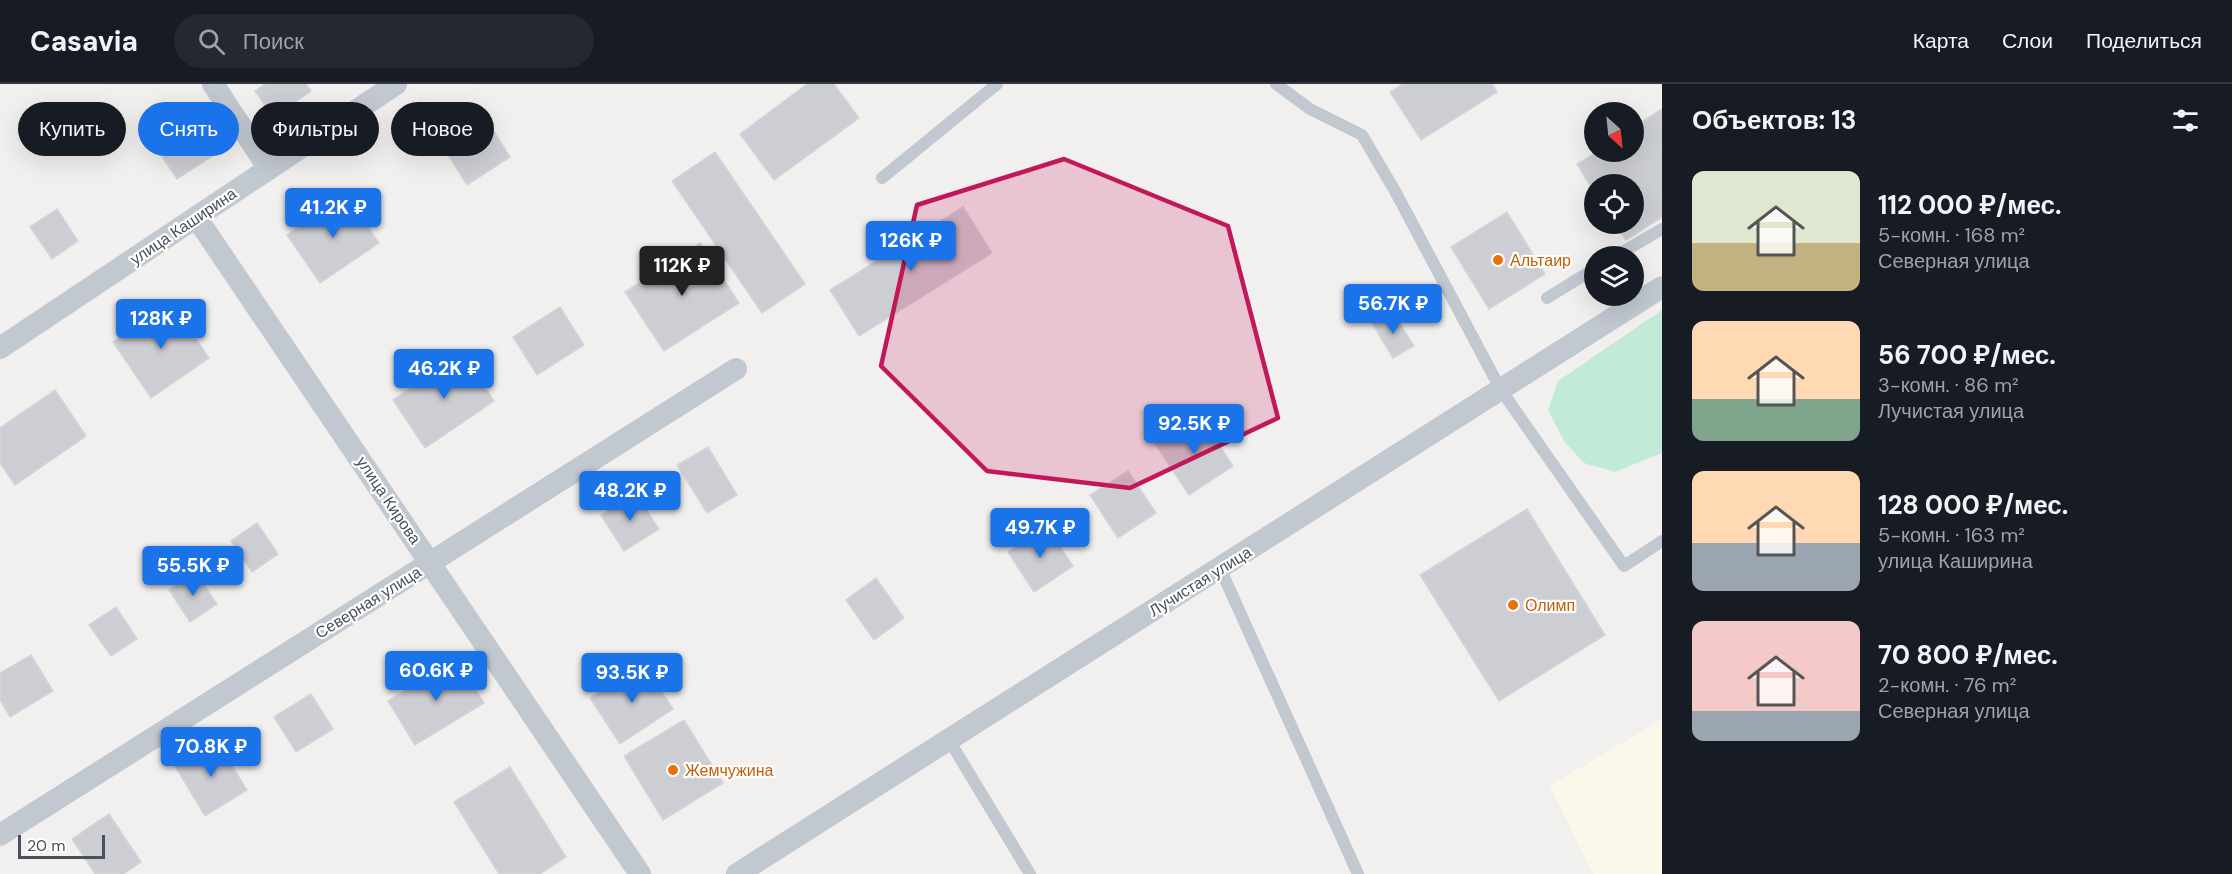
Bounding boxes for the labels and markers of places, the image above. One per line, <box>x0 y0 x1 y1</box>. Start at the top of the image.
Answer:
pin: 41.2K ₽ <box>278 188 388 239</box>
pin: 126K ₽ <box>862 221 960 272</box>
pin: 112K ₽ <box>633 246 731 297</box>
place label: Альтаир <box>1510 250 1571 271</box>
marker: Альтаир <box>1491 253 1505 267</box>
pin: 56.7K ₽ <box>1338 284 1448 335</box>
pin: 128K ₽ <box>112 299 210 350</box>
pin: 46.2K ₽ <box>389 349 499 400</box>
pin: 92.5K ₽ <box>1139 404 1249 455</box>
pin: 48.2K ₽ <box>575 471 685 522</box>
pin: 49.7K ₽ <box>985 508 1095 559</box>
pin: 55.5K ₽ <box>138 546 248 597</box>
place label: Олимп <box>1525 595 1575 616</box>
marker: Олимп <box>1506 598 1520 612</box>
pin: 60.6K ₽ <box>381 651 491 702</box>
pin: 93.5K ₽ <box>577 653 687 704</box>
pin: 70.8K ₽ <box>156 727 266 778</box>
place label: Жемчужина <box>685 760 773 781</box>
marker: Жемчужина <box>666 763 680 777</box>

